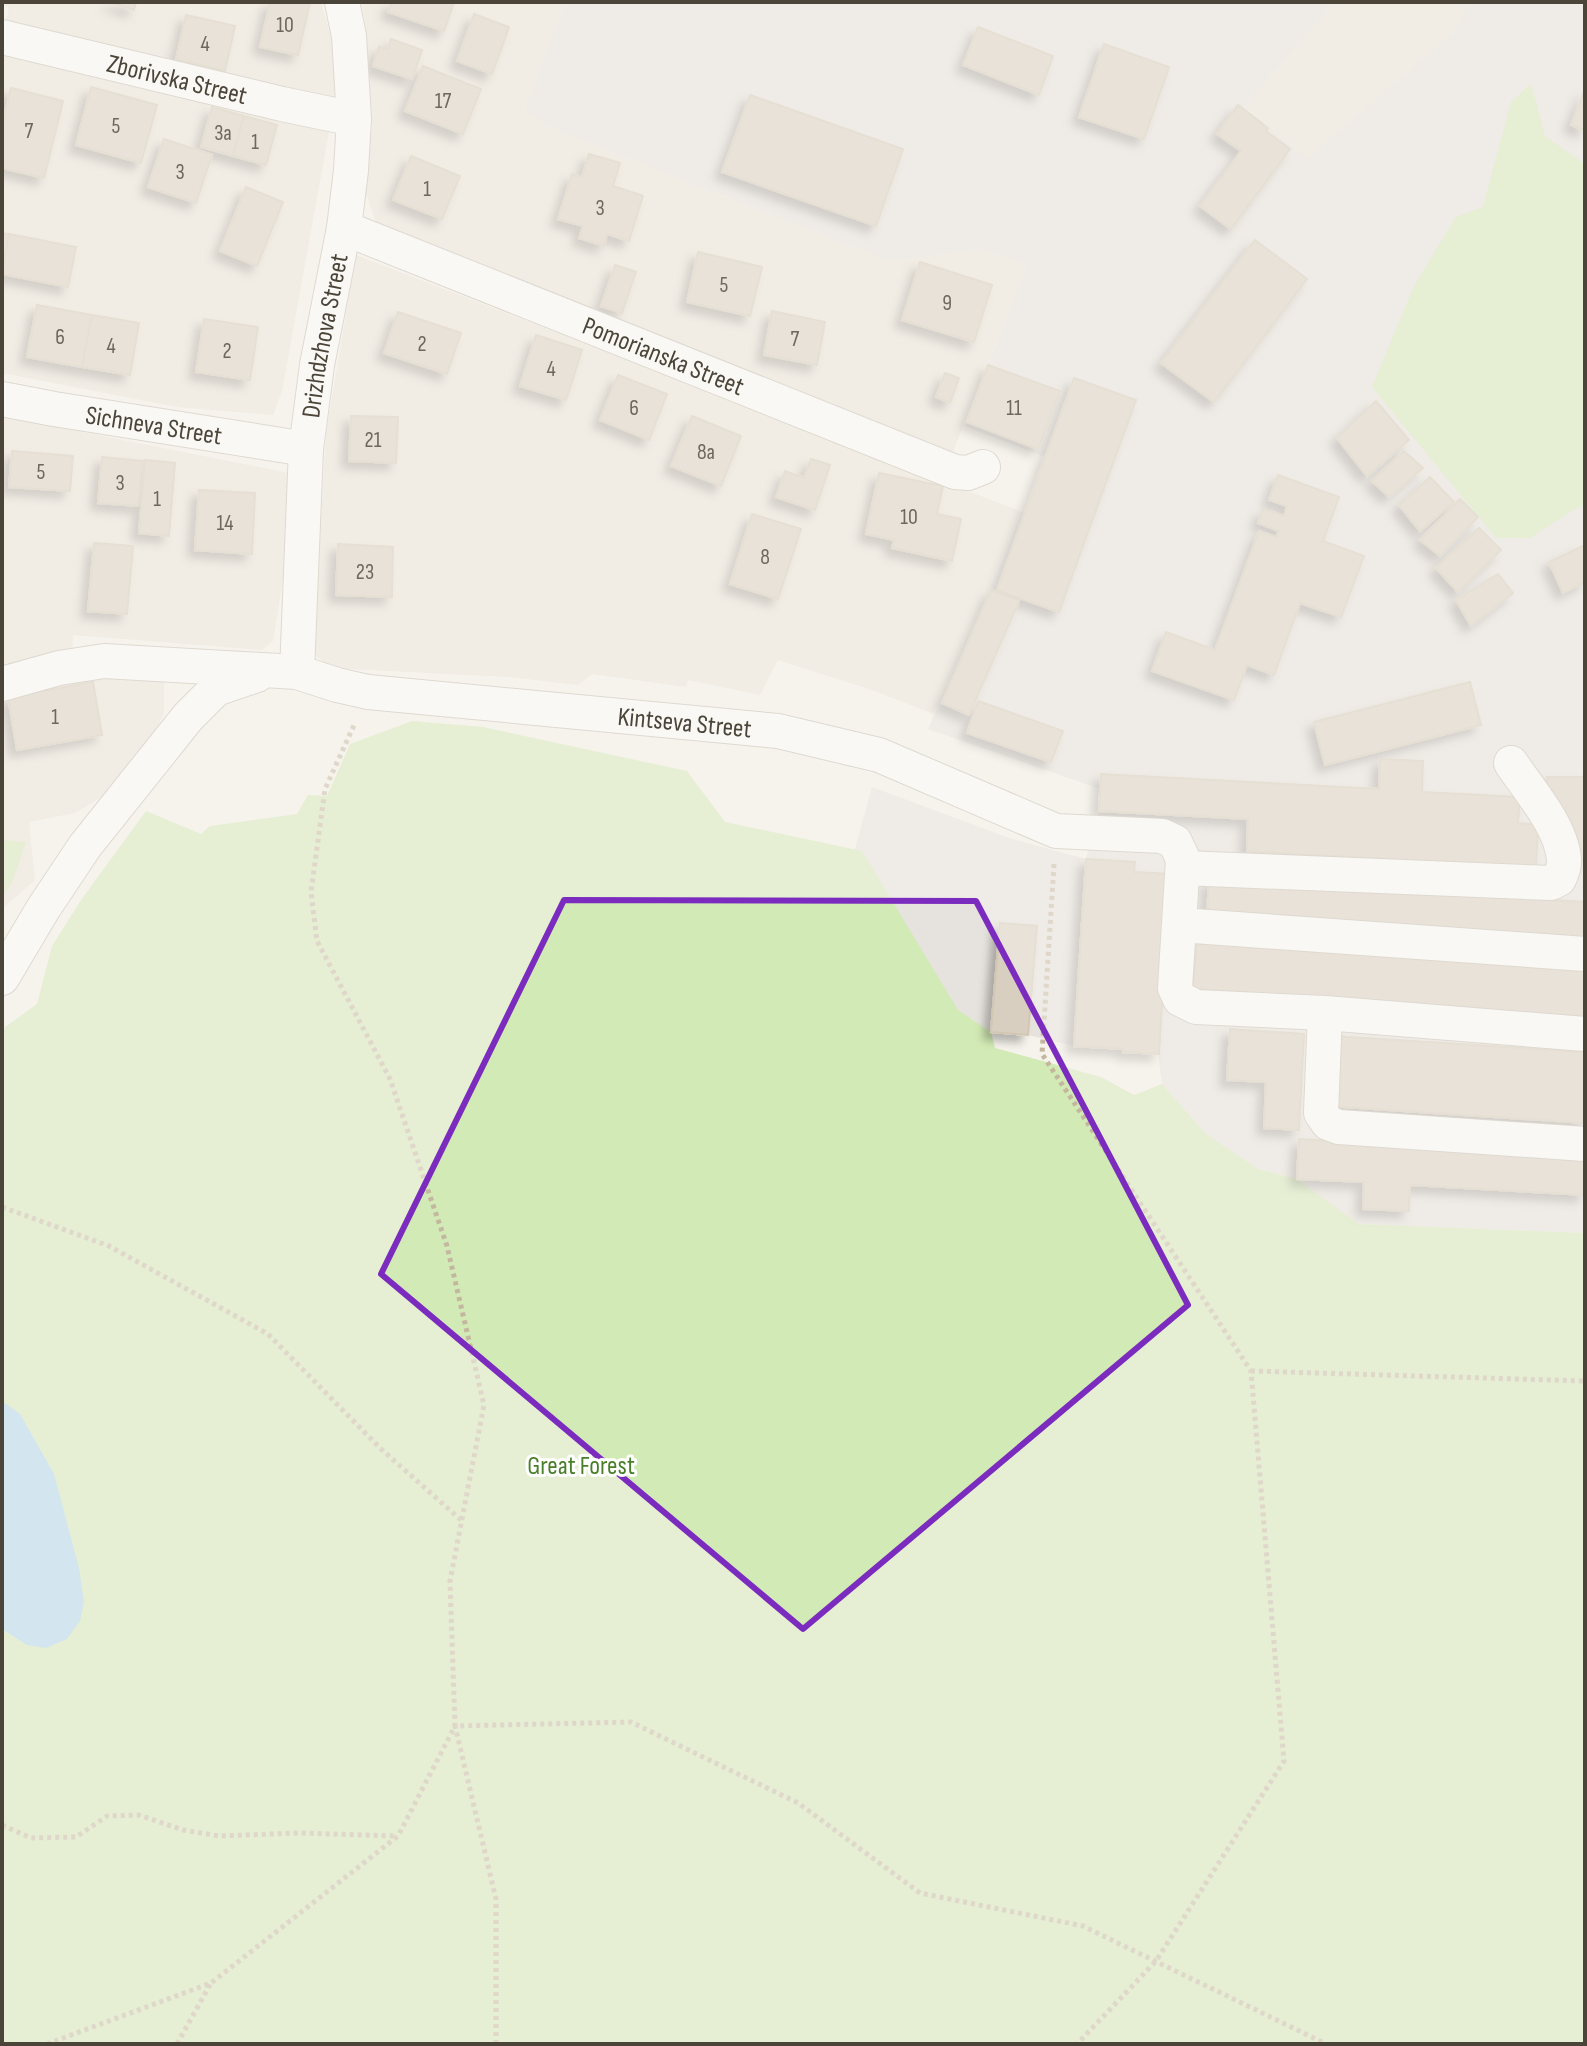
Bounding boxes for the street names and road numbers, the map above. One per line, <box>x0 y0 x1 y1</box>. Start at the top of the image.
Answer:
street label: Zborivska Street <box>104 49 250 112</box>
street label: Drizhdzhova Street <box>296 251 356 420</box>
street label: Pomorianska Street <box>578 311 748 403</box>
street label: Sichneva Street <box>83 400 224 452</box>
street label: Kintseva Street <box>616 702 753 745</box>

